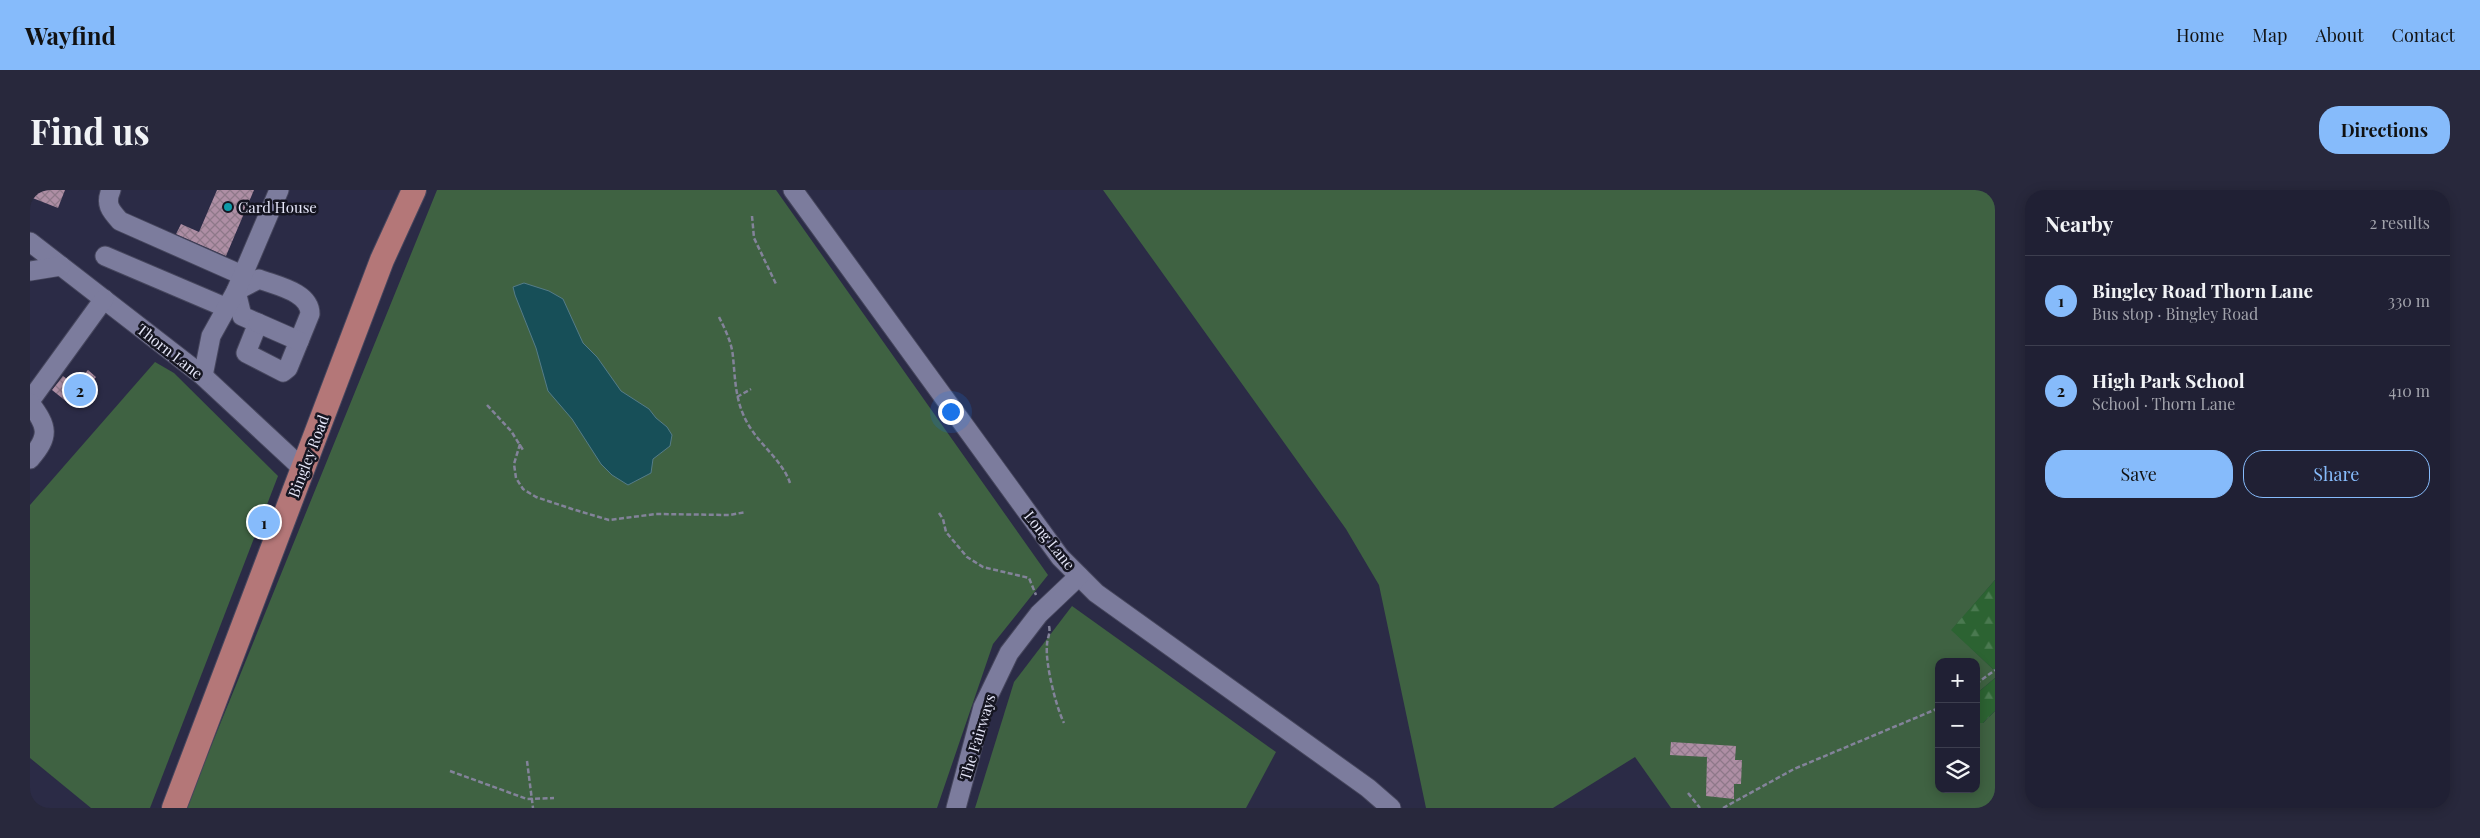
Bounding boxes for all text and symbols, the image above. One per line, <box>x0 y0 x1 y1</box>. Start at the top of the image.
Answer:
text: Wayfind <box>25 19 116 51</box>
text: Home <box>2176 23 2224 47</box>
text: Map <box>2252 23 2287 47</box>
text: About <box>2315 23 2364 47</box>
text: Contact <box>2392 23 2455 47</box>
button: Directions <box>2319 106 2450 154</box>
text: Find us <box>30 107 150 154</box>
place label: Card House <box>238 197 317 217</box>
marker: Card House <box>222 201 234 213</box>
text: Nearby <box>2045 209 2114 237</box>
text: 2 results <box>2370 212 2430 233</box>
text: Bingley Road Thorn Lane <box>2092 277 2313 303</box>
text: 1 <box>2058 290 2064 311</box>
text: 330 m <box>2388 290 2430 311</box>
text: Bus stop · Bingley Road <box>2092 303 2258 324</box>
street label: Thorn Lane <box>133 319 207 383</box>
text: High Park School <box>2092 367 2245 393</box>
pin: 2 <box>64 371 96 409</box>
text: 2 <box>2057 380 2065 401</box>
text: 410 m <box>2388 380 2430 401</box>
text: School · Thorn Lane <box>2092 393 2235 414</box>
your location <box>938 399 964 425</box>
street label: Bingley Road <box>283 412 333 500</box>
button: Save <box>2045 450 2233 498</box>
button: Share <box>2243 450 2430 498</box>
pin: 1 <box>248 503 280 541</box>
street label: Long Lane <box>1020 506 1080 574</box>
map controls <box>1935 658 1980 793</box>
button: + <box>1935 658 1980 703</box>
street label: The Fairways <box>954 691 1000 783</box>
button: − <box>1935 703 1980 748</box>
button: layers <box>1935 748 1980 793</box>

